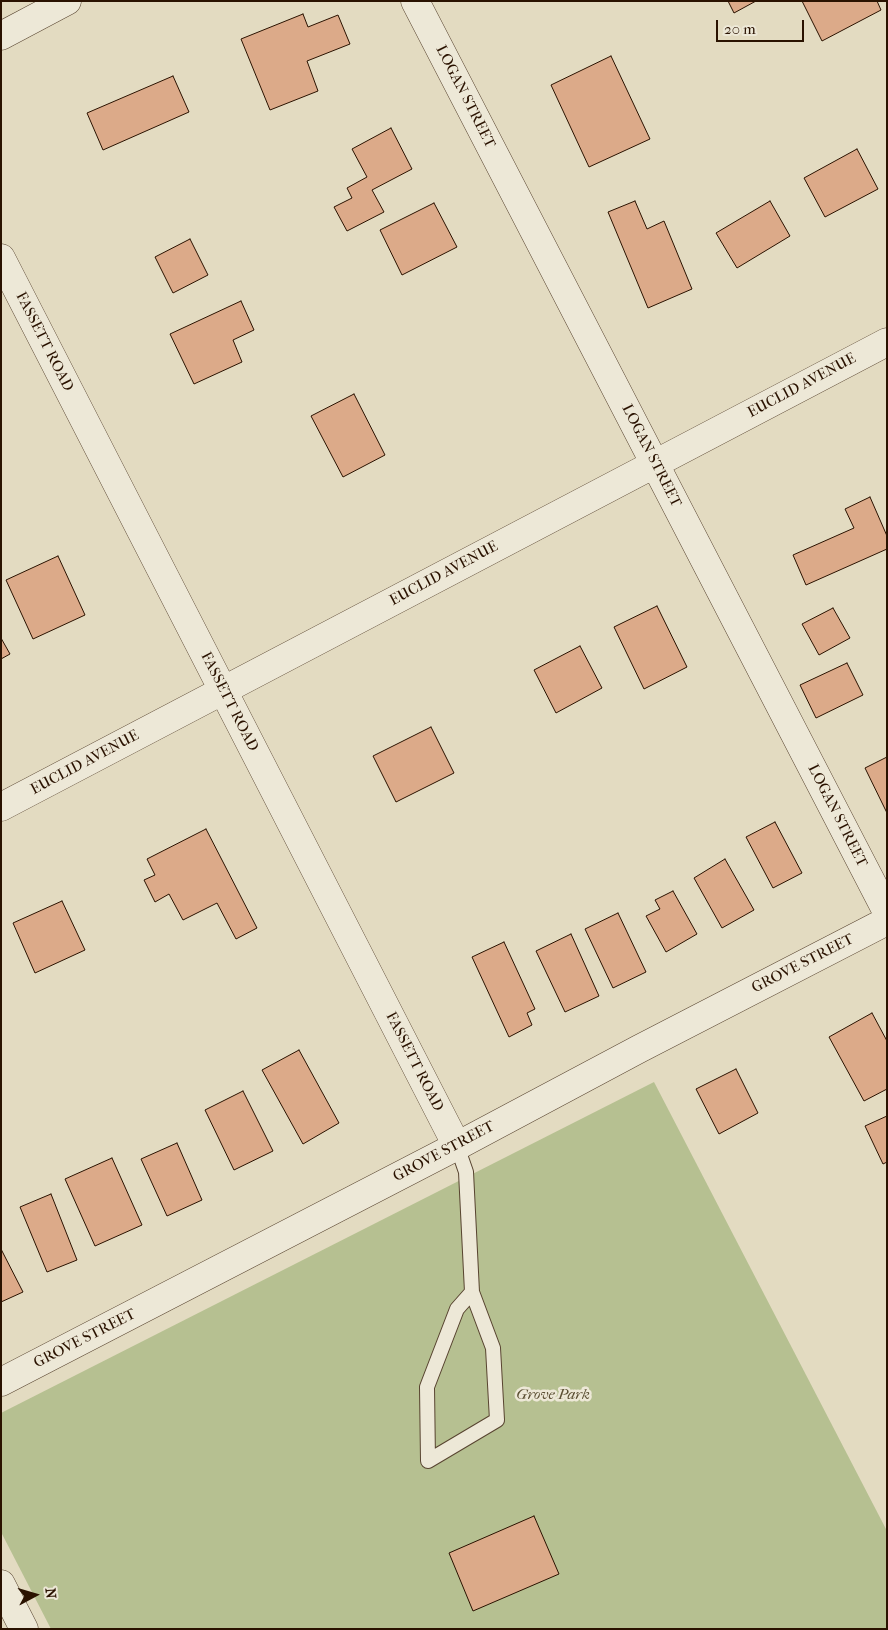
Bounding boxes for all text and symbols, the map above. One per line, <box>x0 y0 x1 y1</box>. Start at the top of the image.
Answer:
scale bar <box>718 10 806 42</box>
text: 20 m <box>724 20 756 38</box>
street label: LOGAN STREET <box>431 43 499 151</box>
street label: FASSETT ROAD <box>11 289 77 395</box>
street label: EUCLID AVENUE <box>745 350 859 422</box>
street label: LOGAN STREET <box>617 402 685 510</box>
street label: EUCLID AVENUE <box>387 538 501 610</box>
street label: FASSETT ROAD <box>196 649 262 755</box>
street label: EUCLID AVENUE <box>28 727 142 799</box>
street label: LOGAN STREET <box>803 762 871 870</box>
street label: GROVE STREET <box>749 931 857 997</box>
street label: FASSETT ROAD <box>381 1009 447 1115</box>
street label: GROVE STREET <box>390 1118 498 1186</box>
street label: GROVE STREET <box>31 1306 139 1372</box>
park label: Grove Park <box>516 1386 590 1404</box>
north arrow <box>10 1570 60 1620</box>
text: N <box>41 1587 59 1600</box>

